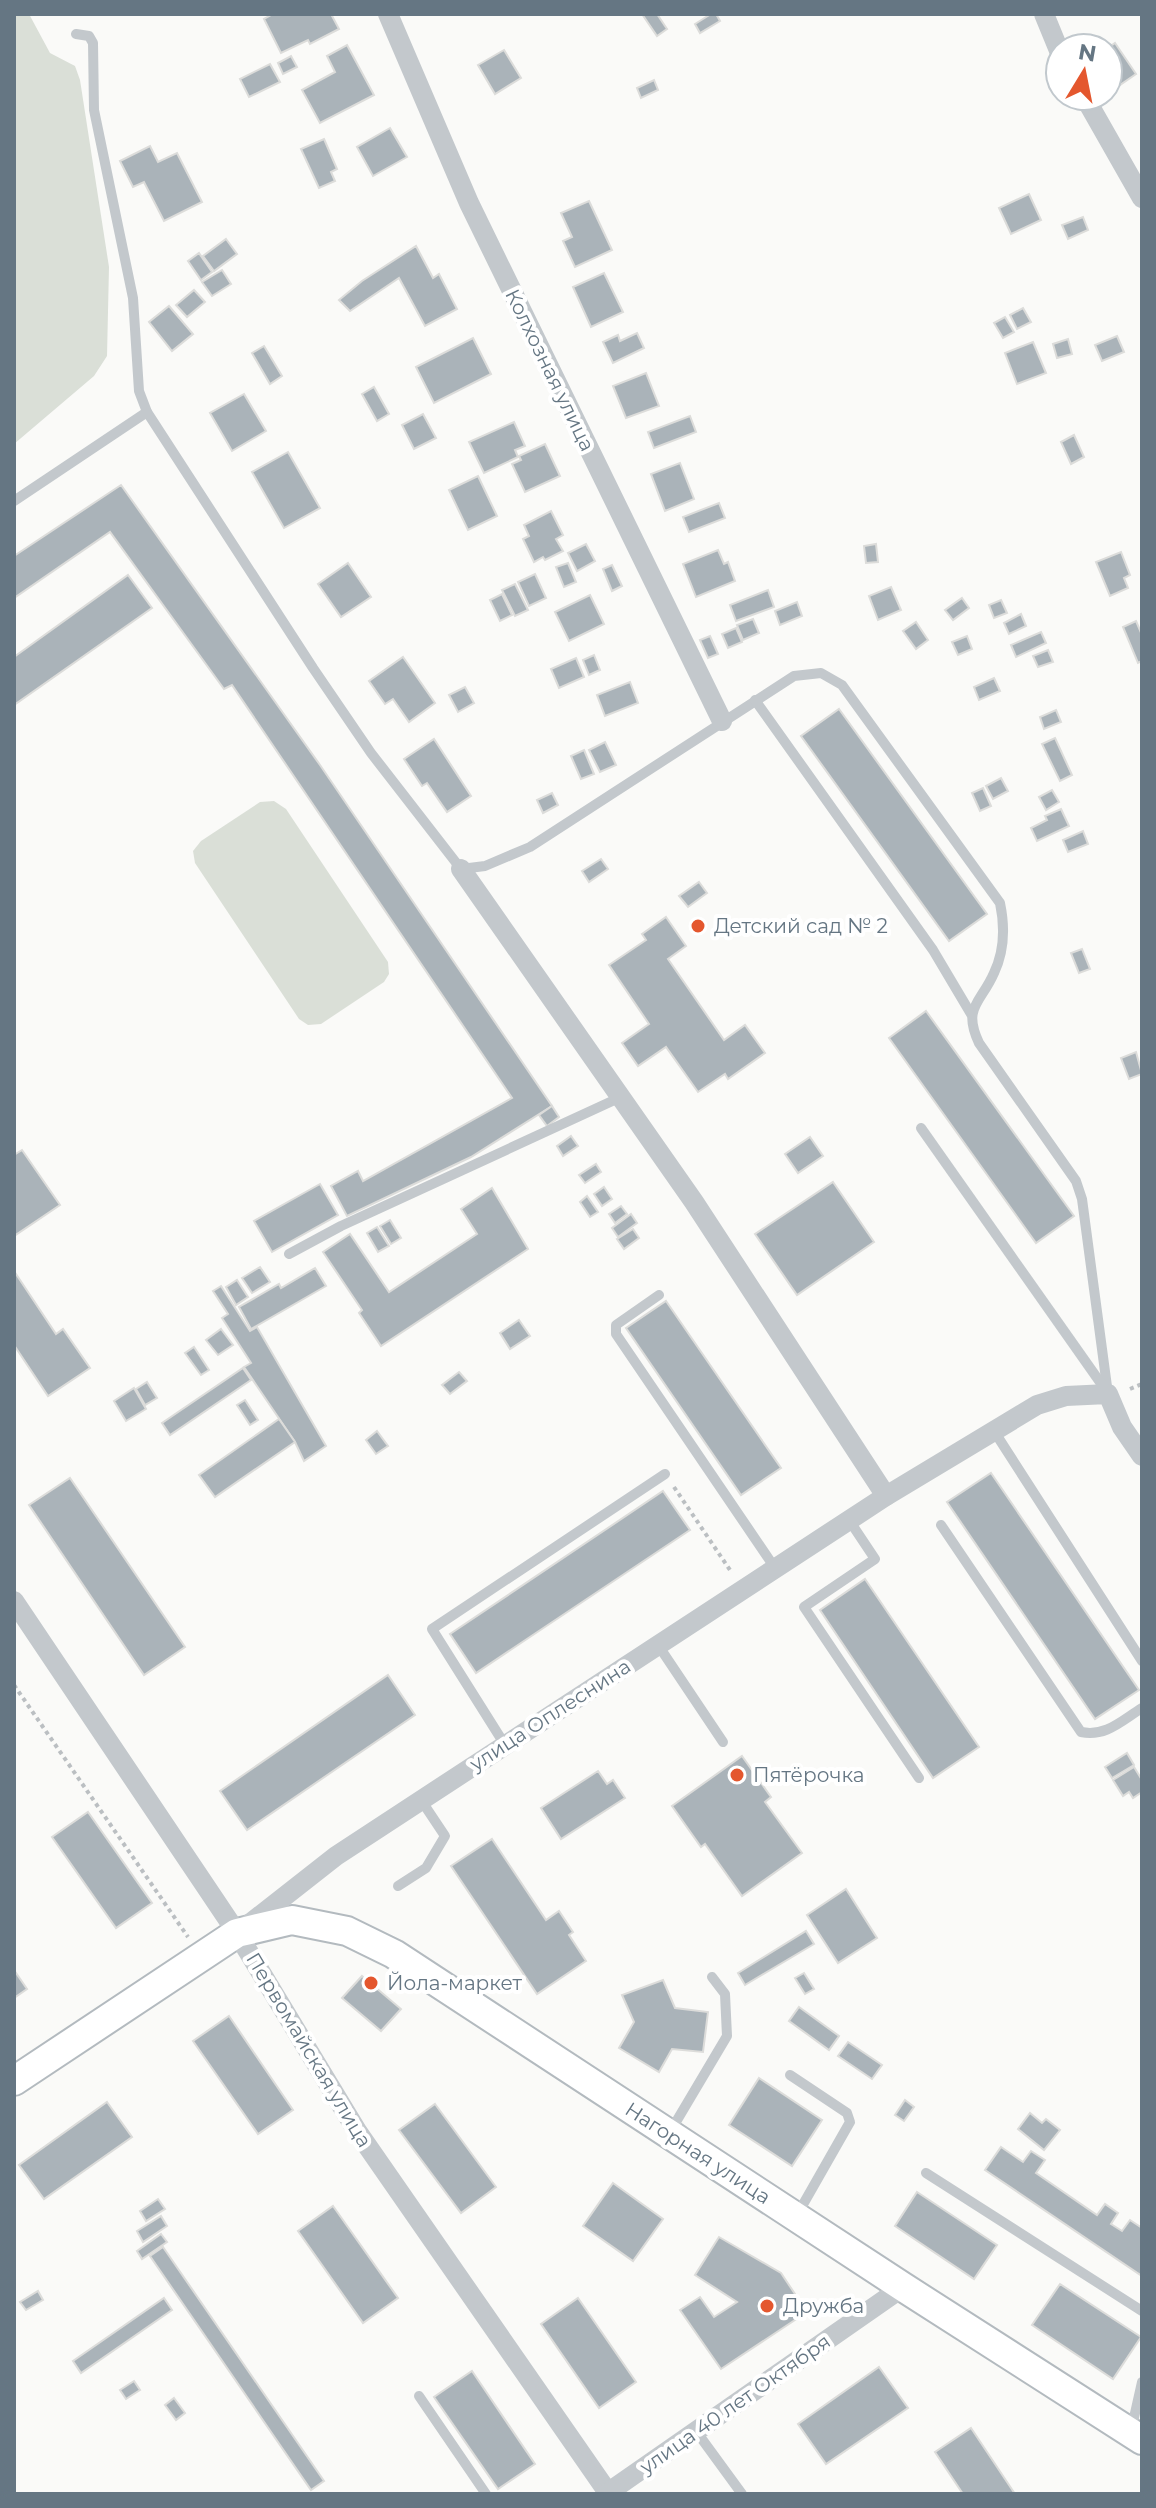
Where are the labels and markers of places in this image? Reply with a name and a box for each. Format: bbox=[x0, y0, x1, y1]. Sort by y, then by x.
place label: Детский сад № 2 bbox=[714, 914, 888, 938]
marker: Детский сад № 2 bbox=[689, 917, 707, 935]
place label: Пятёрочка bbox=[753, 1763, 864, 1787]
marker: Пятёрочка bbox=[728, 1766, 746, 1784]
place label: Йола-маркет bbox=[387, 1971, 522, 1995]
marker: Йола-маркет bbox=[362, 1974, 380, 1992]
place label: Дружба bbox=[783, 2294, 864, 2318]
marker: Дружба bbox=[758, 2297, 776, 2315]

